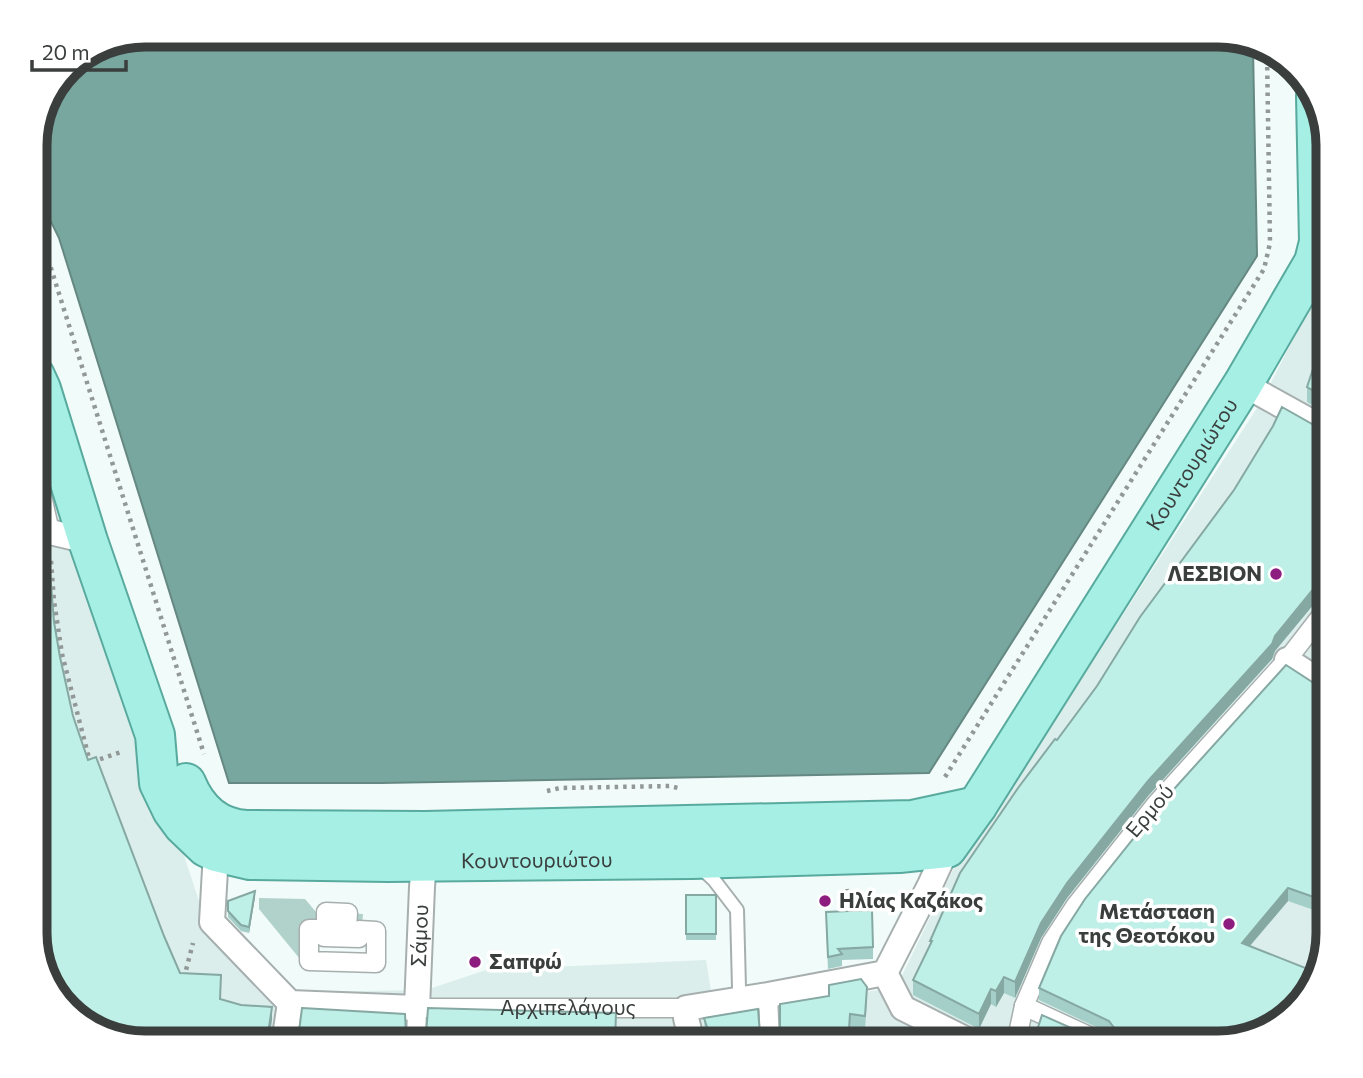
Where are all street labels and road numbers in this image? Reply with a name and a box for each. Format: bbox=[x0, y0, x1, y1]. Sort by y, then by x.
street label: Κουντουριώτου bbox=[1140, 393, 1242, 534]
street label: Ερμού bbox=[1120, 779, 1178, 842]
street label: Κουντουριώτου bbox=[461, 846, 612, 872]
street label: Σάμου bbox=[405, 904, 432, 967]
street label: Αρχιπελάγους bbox=[500, 994, 636, 1019]

